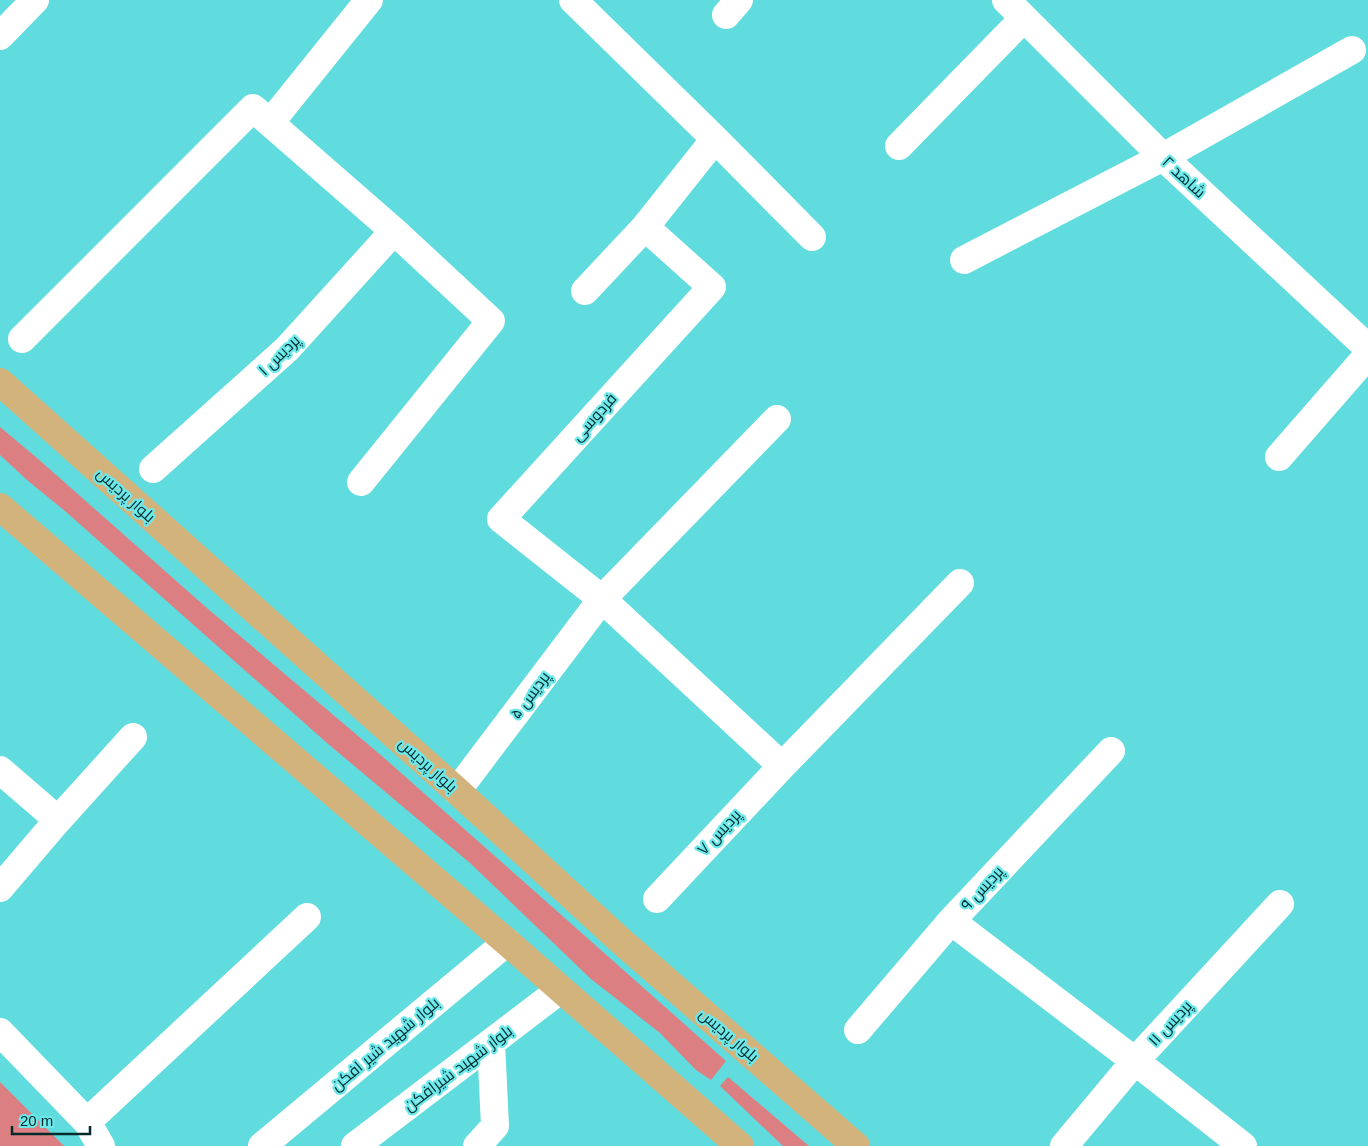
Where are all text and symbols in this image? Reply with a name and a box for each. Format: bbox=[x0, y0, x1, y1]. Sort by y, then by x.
street label: شاهد ۲ bbox=[1159, 153, 1209, 201]
street label: پردیس ۱ bbox=[255, 331, 306, 381]
street label: فردوسی bbox=[568, 390, 621, 446]
street label: بلوار پردیس bbox=[91, 464, 159, 528]
street label: پردیس ۵ bbox=[507, 668, 556, 724]
street label: بلوار پردیس bbox=[393, 734, 461, 798]
street label: پردیس ۷ bbox=[694, 805, 747, 860]
street label: پردیس ۹ bbox=[957, 862, 1009, 916]
street label: بلوار شهید شیر افکن bbox=[328, 994, 444, 1096]
street label: پردیس ۱۱ bbox=[1145, 996, 1198, 1051]
street label: بلوار پردیس bbox=[694, 1005, 762, 1067]
street label: بلوار شهید شیرافکن bbox=[400, 1022, 517, 1116]
scale bar bbox=[12, 1104, 90, 1136]
text: 20 m bbox=[20, 1112, 53, 1129]

